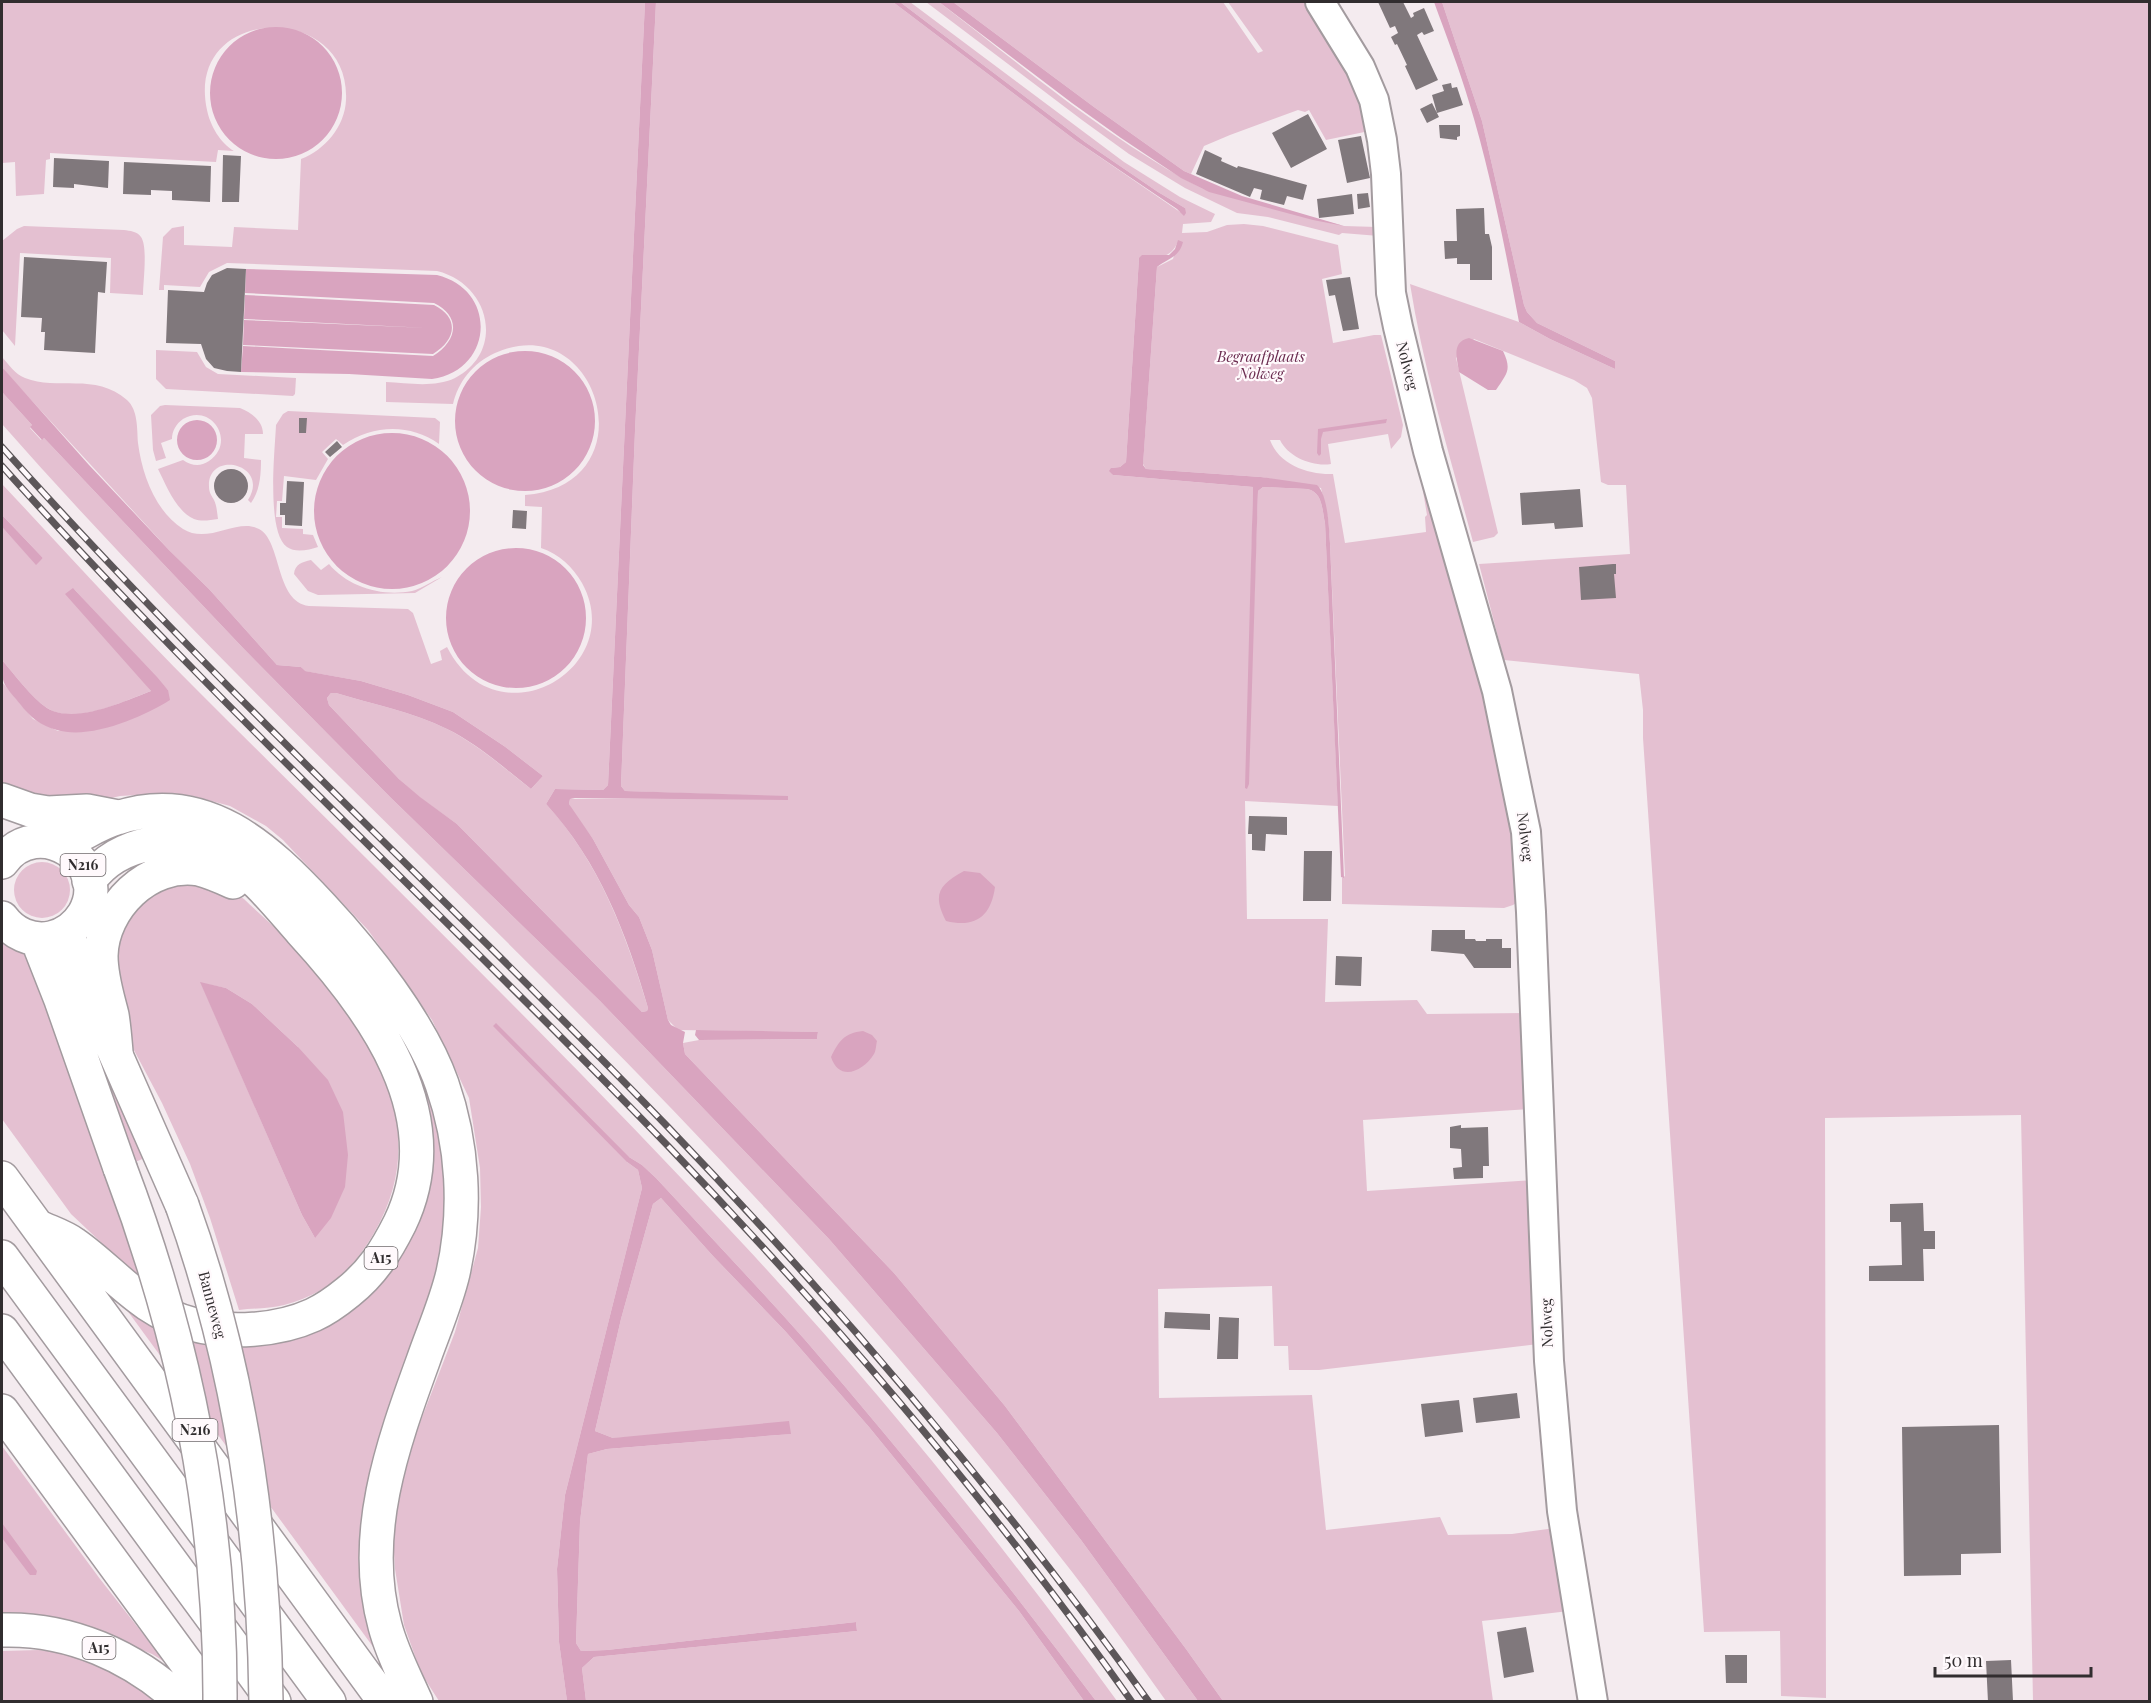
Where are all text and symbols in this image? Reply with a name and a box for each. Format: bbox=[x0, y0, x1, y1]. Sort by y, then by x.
street label: Nolweg bbox=[1392, 339, 1424, 392]
park label: Begraafplaats Nolweg bbox=[1216, 346, 1305, 383]
street label: Nolweg bbox=[1513, 811, 1539, 863]
road number: N216 bbox=[60, 854, 106, 876]
road number: A15 bbox=[364, 1247, 398, 1269]
street label: Banneweg bbox=[194, 1269, 232, 1341]
street label: Nolweg bbox=[1535, 1298, 1557, 1348]
road number: N216 bbox=[172, 1419, 218, 1441]
road number: A15 bbox=[82, 1637, 116, 1659]
scale bar bbox=[1935, 1640, 2091, 1678]
text: 50 m bbox=[1944, 1648, 1983, 1672]

